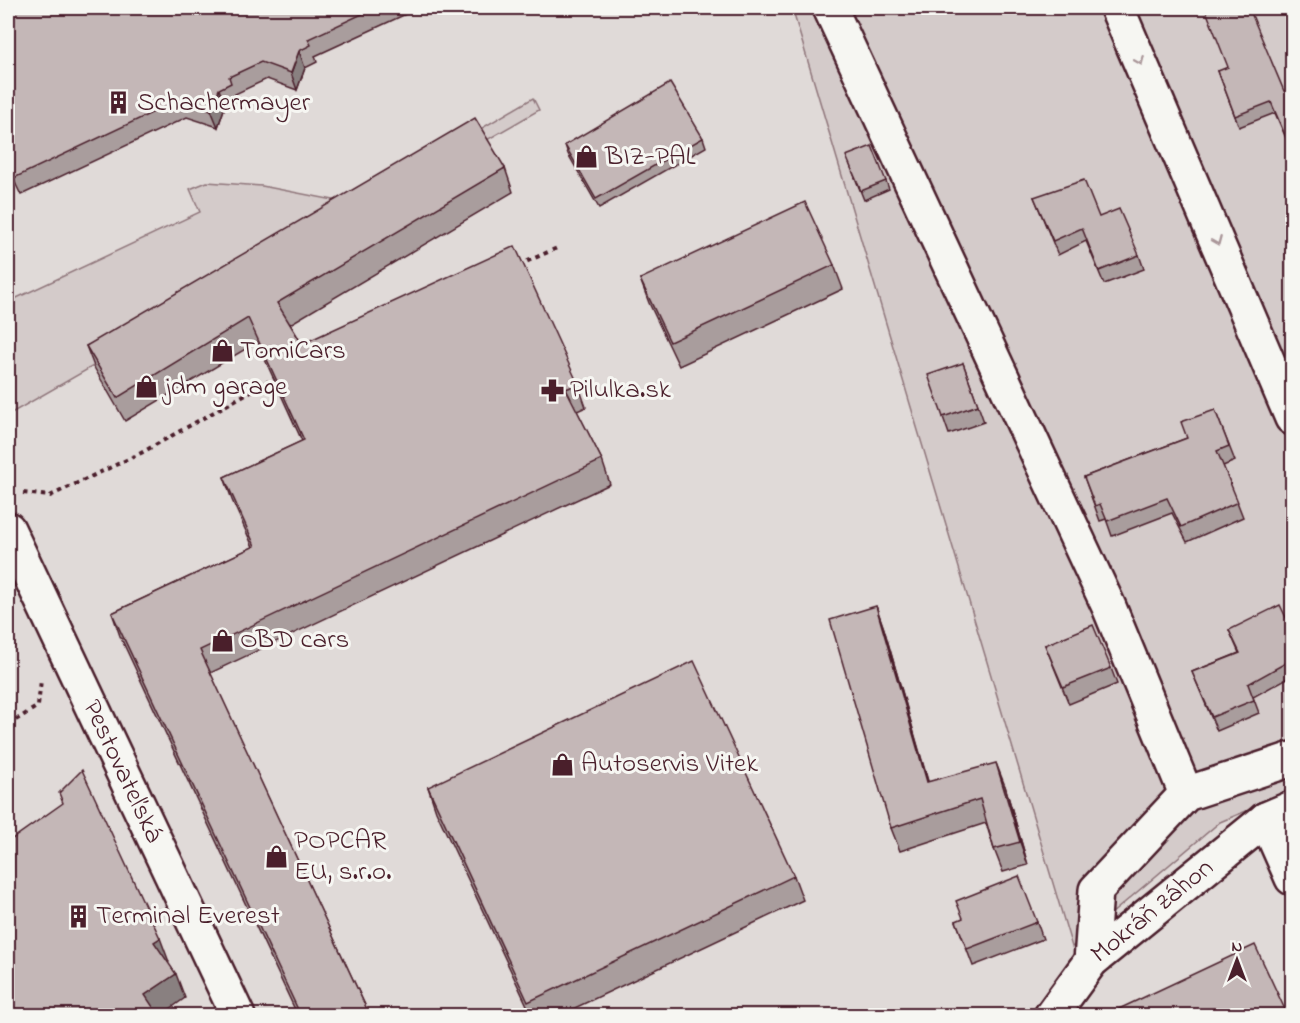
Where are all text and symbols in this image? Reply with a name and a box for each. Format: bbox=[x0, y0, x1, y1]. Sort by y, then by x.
one-way arrow bbox=[1133, 55, 1145, 66]
place label: Schachermayer bbox=[137, 84, 311, 123]
building icon: Schachermayer bbox=[106, 90, 132, 116]
place label: BIZ-PAL bbox=[604, 138, 696, 177]
shop icon: BIZ-PAL bbox=[574, 144, 600, 170]
one-way arrow bbox=[1210, 234, 1222, 245]
place label: TomiCars bbox=[240, 332, 346, 371]
shop icon: TomiCars bbox=[209, 338, 235, 364]
place label: jdm garage bbox=[162, 368, 288, 407]
place label: Pilulka.sk bbox=[570, 371, 671, 410]
shop icon: jdm garage bbox=[134, 374, 160, 400]
pharmacy icon: Pilulka.sk bbox=[539, 377, 565, 403]
place label: OBD cars bbox=[240, 621, 349, 660]
shop icon: OBD cars bbox=[209, 627, 235, 653]
street label: Pestovateľská bbox=[72, 693, 173, 850]
place label: Autoservis Vitek bbox=[581, 745, 758, 784]
shop icon: Autoservis Vitek bbox=[550, 751, 576, 777]
place label: POPCAR EU, s.r.o. bbox=[294, 822, 392, 892]
shop icon: POPCAR EU, s.r.o. bbox=[263, 844, 289, 870]
street label: Mokráň záhon bbox=[1082, 849, 1222, 973]
place label: Terminal Everest bbox=[96, 897, 280, 936]
building icon: Terminal Everest bbox=[65, 903, 91, 929]
north arrow bbox=[1207, 930, 1267, 990]
text: N bbox=[1232, 935, 1243, 959]

